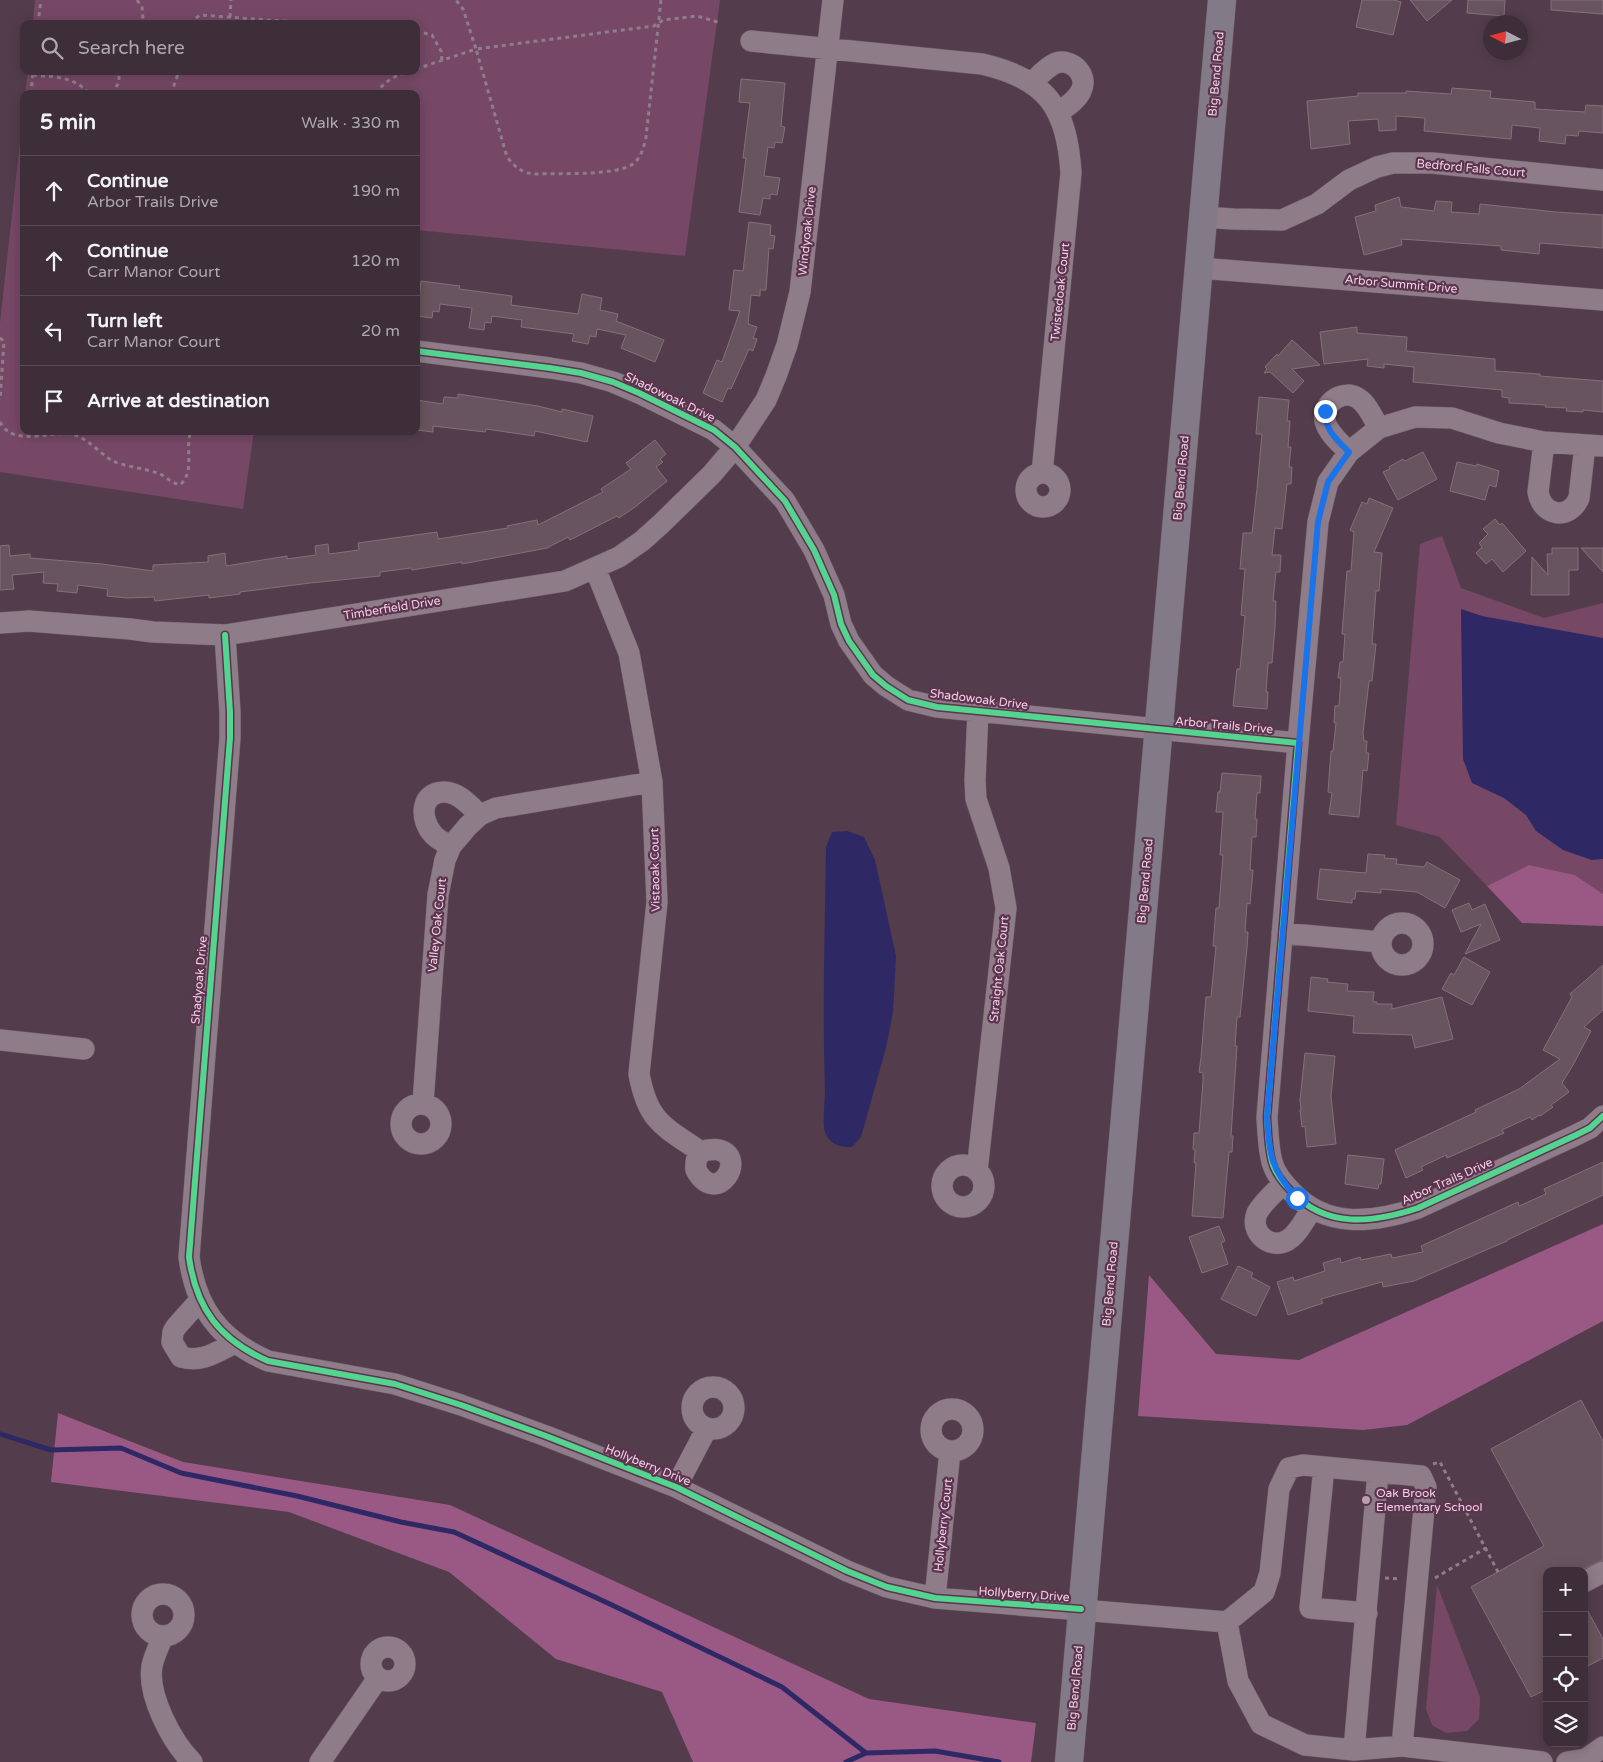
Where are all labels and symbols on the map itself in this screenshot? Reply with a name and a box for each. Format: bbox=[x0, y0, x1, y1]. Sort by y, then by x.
north arrow bbox=[1483, 15, 1528, 60]
street label: Big Bend Road bbox=[1205, 31, 1227, 117]
street label: Bedford Falls Court bbox=[1416, 156, 1526, 180]
street label: Windyoak Drive bbox=[795, 186, 819, 276]
street label: Twistedoak Court bbox=[1048, 242, 1072, 342]
street label: Arbor Summit Drive bbox=[1344, 272, 1458, 296]
street label: Shadowoak Drive bbox=[623, 369, 718, 425]
route end bbox=[1314, 400, 1337, 423]
street label: Big Bend Road bbox=[1170, 435, 1192, 521]
street label: Timberfield Drive bbox=[343, 593, 442, 623]
street label: Shadowoak Drive bbox=[929, 686, 1029, 712]
street label: Arbor Trails Drive bbox=[1174, 714, 1274, 736]
street label: Vistaoak Court bbox=[647, 828, 663, 912]
street label: Big Bend Road bbox=[1134, 838, 1156, 924]
street label: Valley Oak Court bbox=[425, 877, 449, 973]
street label: Straight Oak Court bbox=[986, 915, 1012, 1023]
street label: Shadyoak Drive bbox=[188, 935, 210, 1025]
street label: Arbor Trails Drive bbox=[1399, 1155, 1495, 1207]
route start bbox=[1286, 1187, 1309, 1210]
street label: Big Bend Road bbox=[1099, 1241, 1121, 1327]
street label: Hollyberry Drive bbox=[603, 1441, 693, 1489]
street label: Hollyberry Court bbox=[931, 1477, 955, 1572]
place label: Oak Brook Elementary School bbox=[1376, 1486, 1483, 1514]
marker: Oak Brook Elementary School bbox=[1360, 1494, 1372, 1506]
street label: Hollyberry Drive bbox=[978, 1584, 1070, 1604]
street label: Big Bend Road bbox=[1064, 1645, 1086, 1731]

